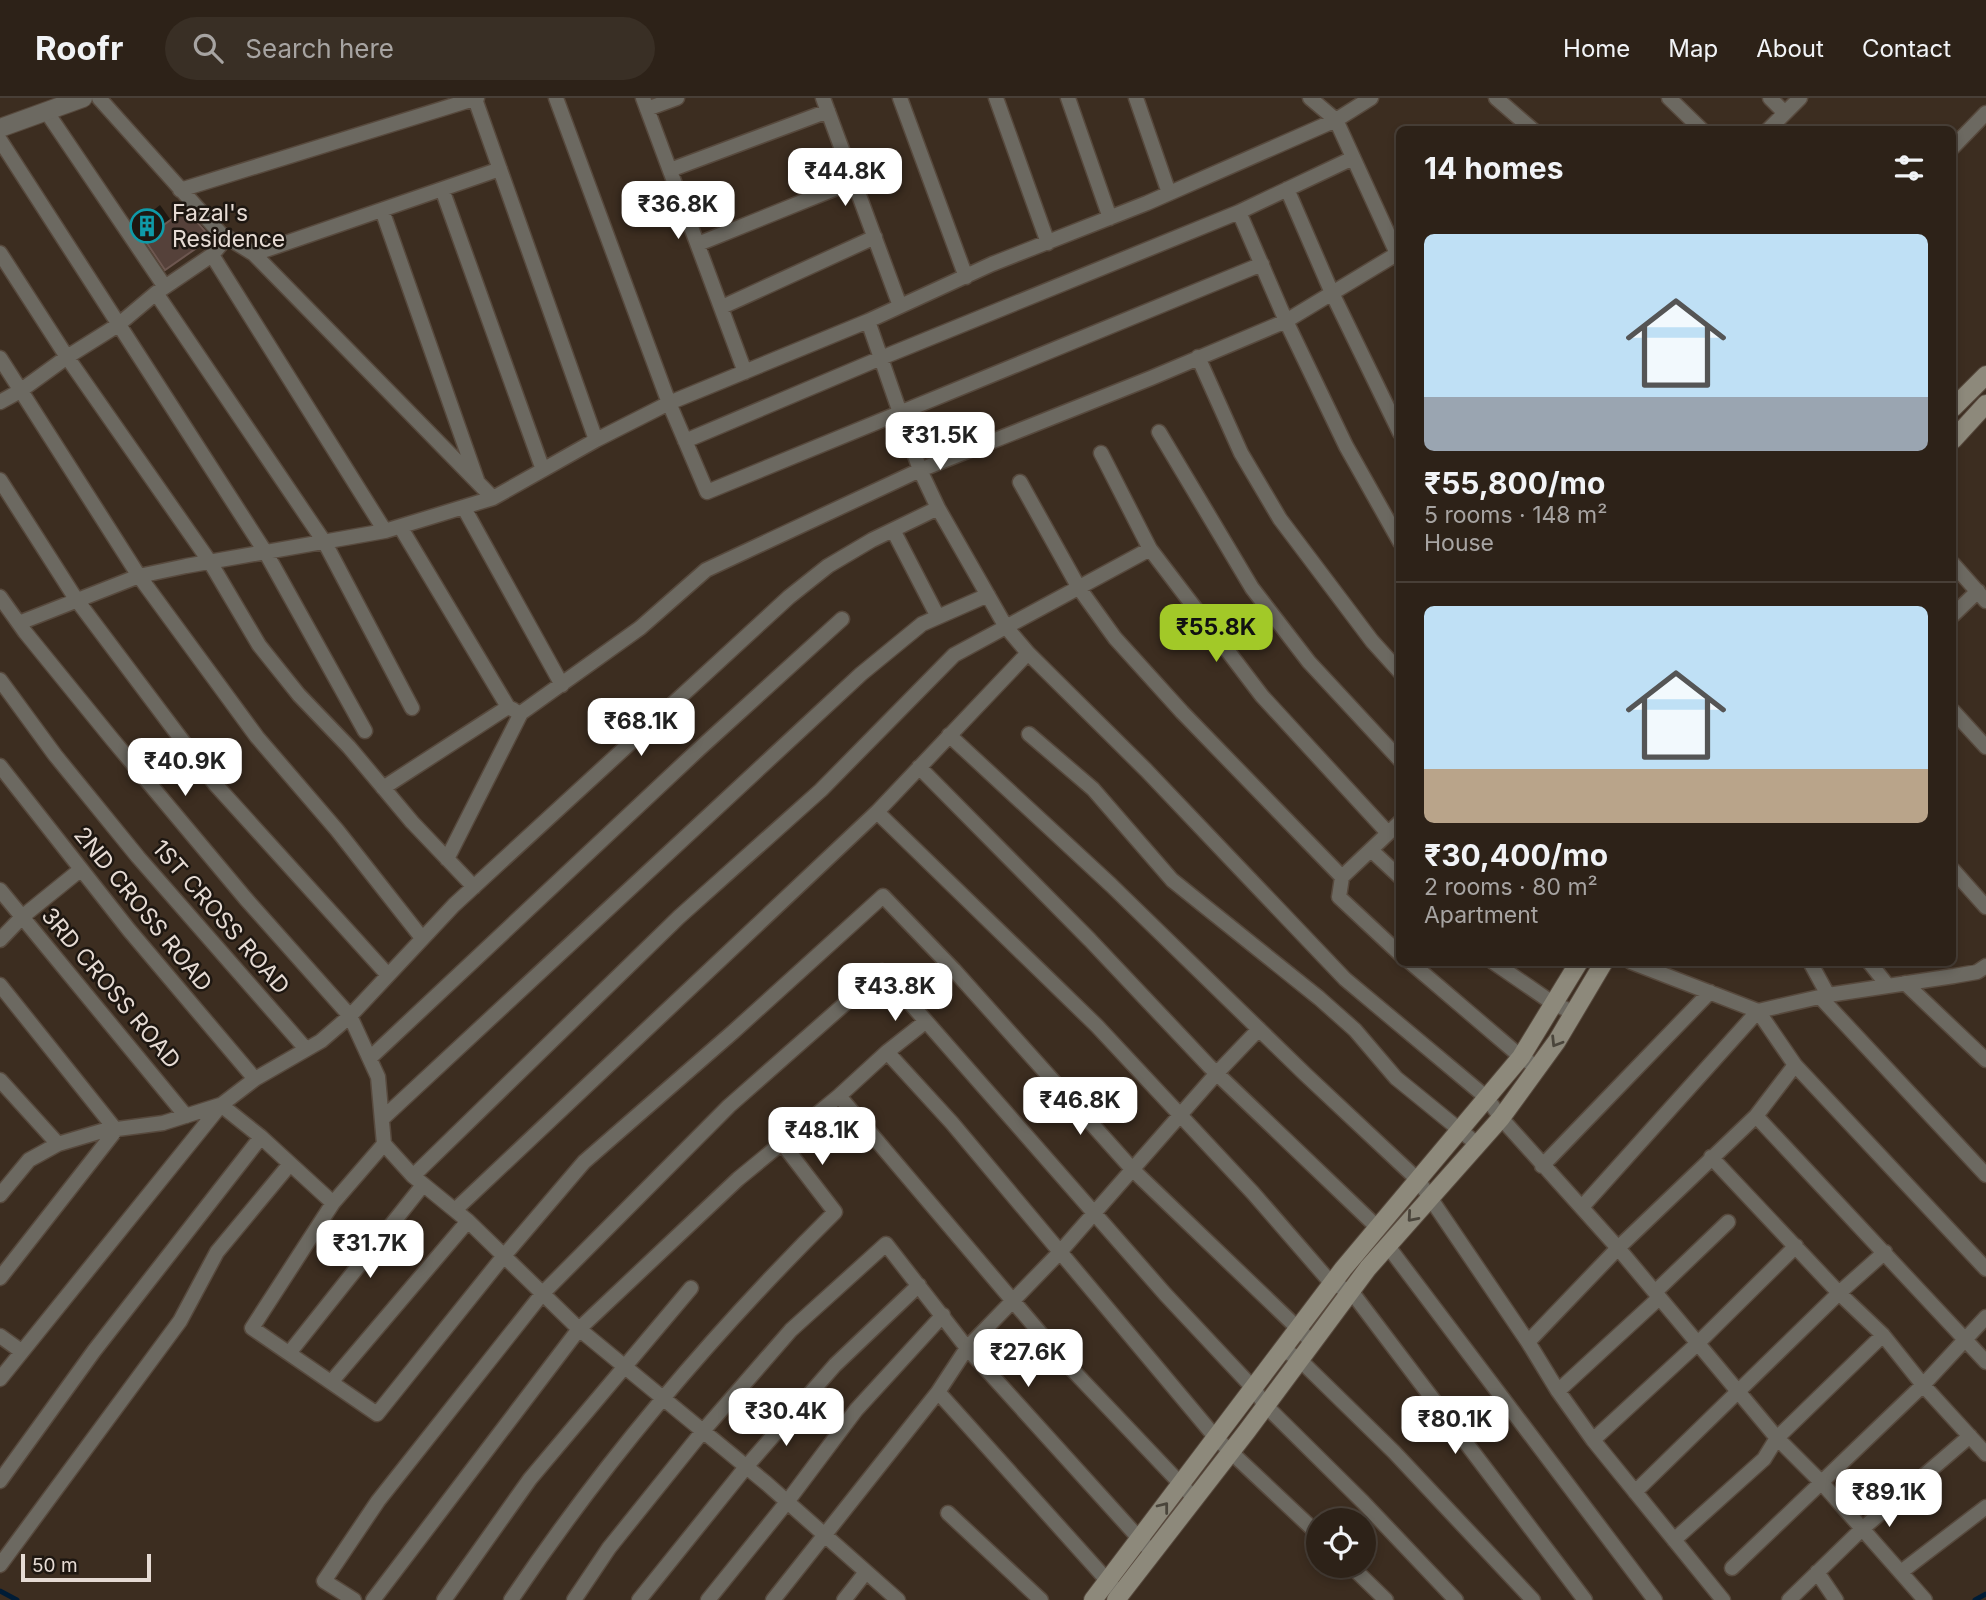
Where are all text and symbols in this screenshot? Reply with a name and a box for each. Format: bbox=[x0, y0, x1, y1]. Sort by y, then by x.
search box bbox=[165, 17, 655, 80]
text: Roofr bbox=[35, 28, 123, 68]
icon: search bbox=[189, 29, 227, 67]
text: Search here bbox=[245, 33, 394, 64]
text: Home bbox=[1563, 34, 1630, 63]
text: Map bbox=[1668, 34, 1718, 63]
text: About bbox=[1756, 34, 1824, 63]
text: Contact bbox=[1862, 34, 1951, 63]
pin: ₹44.8K bbox=[788, 148, 902, 208]
icon: filters bbox=[1890, 149, 1928, 187]
text: 14 homes bbox=[1424, 150, 1563, 186]
text: ₹44.8K bbox=[804, 157, 886, 185]
pin: ₹36.8K bbox=[621, 181, 735, 241]
text: ₹36.8K bbox=[638, 190, 718, 218]
place label: Fazal's Residence bbox=[172, 199, 285, 253]
building icon: Fazal's Residence bbox=[128, 207, 166, 245]
icon: home bbox=[1613, 280, 1739, 406]
pin: ₹31.5K bbox=[883, 412, 997, 472]
text: ₹31.5K bbox=[902, 421, 978, 449]
text: ₹55,800/mo bbox=[1424, 465, 1605, 501]
text: 5 rooms · 148 m² bbox=[1424, 501, 1607, 529]
text: House bbox=[1424, 529, 1494, 557]
pin: ₹55.8K bbox=[1159, 604, 1273, 664]
text: ₹55.8K bbox=[1176, 613, 1256, 641]
icon: home bbox=[1613, 652, 1739, 778]
pin: ₹68.1K bbox=[584, 698, 698, 758]
text: ₹68.1K bbox=[604, 707, 678, 735]
pin: ₹40.9K bbox=[128, 738, 242, 798]
text: ₹40.9K bbox=[144, 747, 226, 775]
street label: 2ND CROSS ROAD bbox=[68, 821, 218, 997]
street label: 1ST CROSS ROAD bbox=[147, 834, 295, 1000]
text: ₹30,400/mo bbox=[1424, 837, 1608, 873]
text: 2 rooms · 80 m² bbox=[1424, 873, 1598, 901]
text: Apartment bbox=[1424, 901, 1538, 929]
street label: 3RD CROSS ROAD bbox=[36, 902, 186, 1074]
pin: ₹43.8K bbox=[838, 964, 952, 1023]
text: ₹43.8K bbox=[854, 972, 936, 1000]
one-way arrow bbox=[1551, 1034, 1564, 1047]
pin: ₹46.8K bbox=[1023, 1077, 1137, 1137]
text: ₹46.8K bbox=[1039, 1086, 1121, 1114]
pin: ₹48.1K bbox=[765, 1108, 879, 1167]
text: ₹48.1K bbox=[784, 1116, 860, 1144]
one-way arrow bbox=[1408, 1209, 1420, 1222]
pin: ₹31.7K bbox=[313, 1220, 427, 1280]
text: ₹31.7K bbox=[333, 1229, 407, 1257]
pin: ₹27.6K bbox=[971, 1330, 1085, 1389]
text: ₹27.6K bbox=[990, 1338, 1066, 1366]
pin: ₹30.4K bbox=[729, 1388, 843, 1448]
pin: ₹80.1K bbox=[1398, 1396, 1512, 1456]
text: ₹30.4K bbox=[745, 1397, 827, 1425]
text: ₹80.1K bbox=[1417, 1405, 1493, 1433]
pin: ₹89.1K bbox=[1832, 1470, 1946, 1529]
text: ₹89.1K bbox=[1852, 1478, 1926, 1506]
one-way arrow bbox=[1156, 1502, 1169, 1514]
map controls bbox=[1306, 1508, 1376, 1578]
button: locate bbox=[1306, 1508, 1376, 1578]
scale bar bbox=[21, 1551, 150, 1583]
text: 50 m bbox=[32, 1554, 78, 1577]

